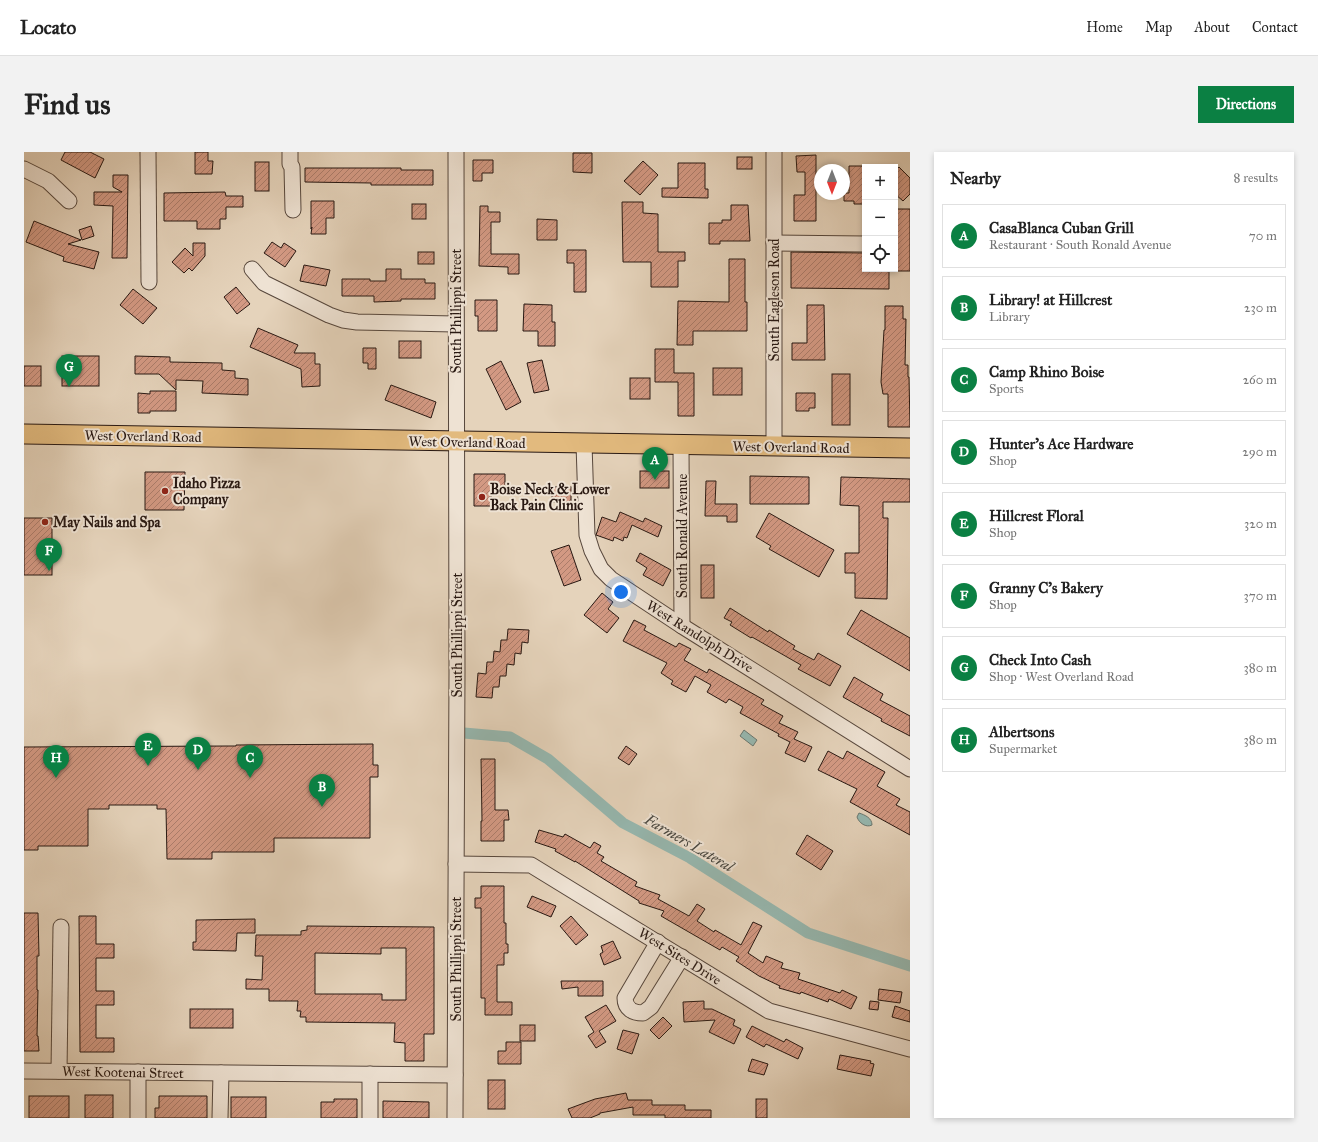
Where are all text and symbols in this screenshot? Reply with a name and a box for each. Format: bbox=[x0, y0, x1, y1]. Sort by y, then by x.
text: Locato bbox=[20, 16, 76, 39]
text: Home bbox=[1086, 19, 1123, 36]
text: Map bbox=[1145, 19, 1172, 36]
text: About bbox=[1194, 19, 1230, 36]
text: Contact bbox=[1252, 19, 1298, 36]
button: Directions bbox=[1198, 86, 1294, 123]
text: Find us bbox=[24, 87, 110, 122]
north arrow bbox=[814, 164, 850, 200]
map controls bbox=[862, 164, 898, 272]
button: + bbox=[862, 164, 898, 200]
text: Nearby bbox=[950, 168, 1001, 189]
text: 8 results bbox=[1234, 170, 1278, 186]
button: − bbox=[862, 200, 898, 236]
text: CasaBlanca Cuban Grill bbox=[989, 219, 1134, 237]
text: A bbox=[960, 228, 968, 244]
text: 70 m bbox=[1249, 228, 1277, 244]
button: locate bbox=[862, 236, 898, 272]
text: Restaurant · South Ronald Avenue bbox=[989, 237, 1171, 253]
street label: South Eagleson Road bbox=[766, 238, 783, 362]
street label: South Phillippi Street bbox=[448, 248, 465, 374]
text: Library! at Hillcrest bbox=[989, 291, 1112, 309]
text: B bbox=[960, 300, 968, 316]
text: 230 m bbox=[1244, 300, 1277, 316]
text: Library bbox=[989, 309, 1030, 325]
pin: G bbox=[56, 354, 82, 387]
text: Camp Rhino Boise bbox=[989, 363, 1104, 381]
text: C bbox=[960, 372, 968, 388]
text: 260 m bbox=[1243, 372, 1277, 388]
text: Sports bbox=[989, 381, 1024, 397]
street label: West Overland Road bbox=[84, 427, 202, 446]
street label: West Overland Road bbox=[408, 433, 526, 452]
text: Hunter's Ace Hardware bbox=[989, 435, 1134, 453]
street label: West Overland Road bbox=[732, 438, 850, 457]
text: D bbox=[959, 444, 969, 460]
text: 290 m bbox=[1242, 444, 1277, 460]
pin: A bbox=[642, 447, 668, 480]
text: Shop bbox=[989, 453, 1017, 469]
street label: South Ronald Avenue bbox=[674, 474, 691, 598]
place label: Idaho Pizza Company bbox=[173, 475, 241, 509]
place label: Boise Neck & Lower Back Pain Clinic bbox=[490, 481, 610, 514]
marker: Idaho Pizza Company bbox=[160, 486, 170, 496]
marker: Boise Neck & Lower Back Pain Clinic bbox=[477, 492, 487, 502]
text: Hillcrest Floral bbox=[989, 507, 1084, 525]
place label: May Nails and Spa bbox=[53, 514, 162, 532]
text: E bbox=[959, 516, 969, 532]
text: 320 m bbox=[1244, 516, 1277, 532]
marker: May Nails and Spa bbox=[40, 517, 50, 527]
text: Shop bbox=[989, 525, 1017, 541]
pin: F bbox=[36, 538, 62, 571]
street label: South Phillippi Street bbox=[449, 572, 466, 698]
text: Granny C's Bakery bbox=[989, 579, 1103, 597]
your location bbox=[611, 582, 631, 602]
text: F bbox=[960, 588, 968, 604]
text: 370 m bbox=[1244, 588, 1277, 604]
street label: West Randolph Drive bbox=[643, 597, 757, 676]
text: Shop bbox=[989, 597, 1017, 613]
text: Check Into Cash bbox=[989, 651, 1091, 669]
text: G bbox=[959, 660, 969, 676]
text: 380 m bbox=[1244, 660, 1277, 676]
text: Shop · West Overland Road bbox=[989, 669, 1134, 685]
text: Albertsons bbox=[989, 723, 1054, 741]
text: H bbox=[958, 732, 970, 748]
text: 380 m bbox=[1244, 732, 1277, 748]
pin: E bbox=[135, 733, 161, 766]
pin: D bbox=[185, 737, 211, 770]
text: Supermarket bbox=[989, 741, 1057, 757]
pin: H bbox=[43, 745, 69, 778]
pin: C bbox=[237, 745, 263, 778]
pin: B bbox=[309, 774, 335, 807]
water label: Farmers Lateral bbox=[641, 810, 738, 877]
street label: South Phillippi Street bbox=[448, 896, 465, 1022]
street label: West Sites Drive bbox=[635, 924, 725, 989]
street label: West Kootenai Street bbox=[62, 1063, 184, 1082]

